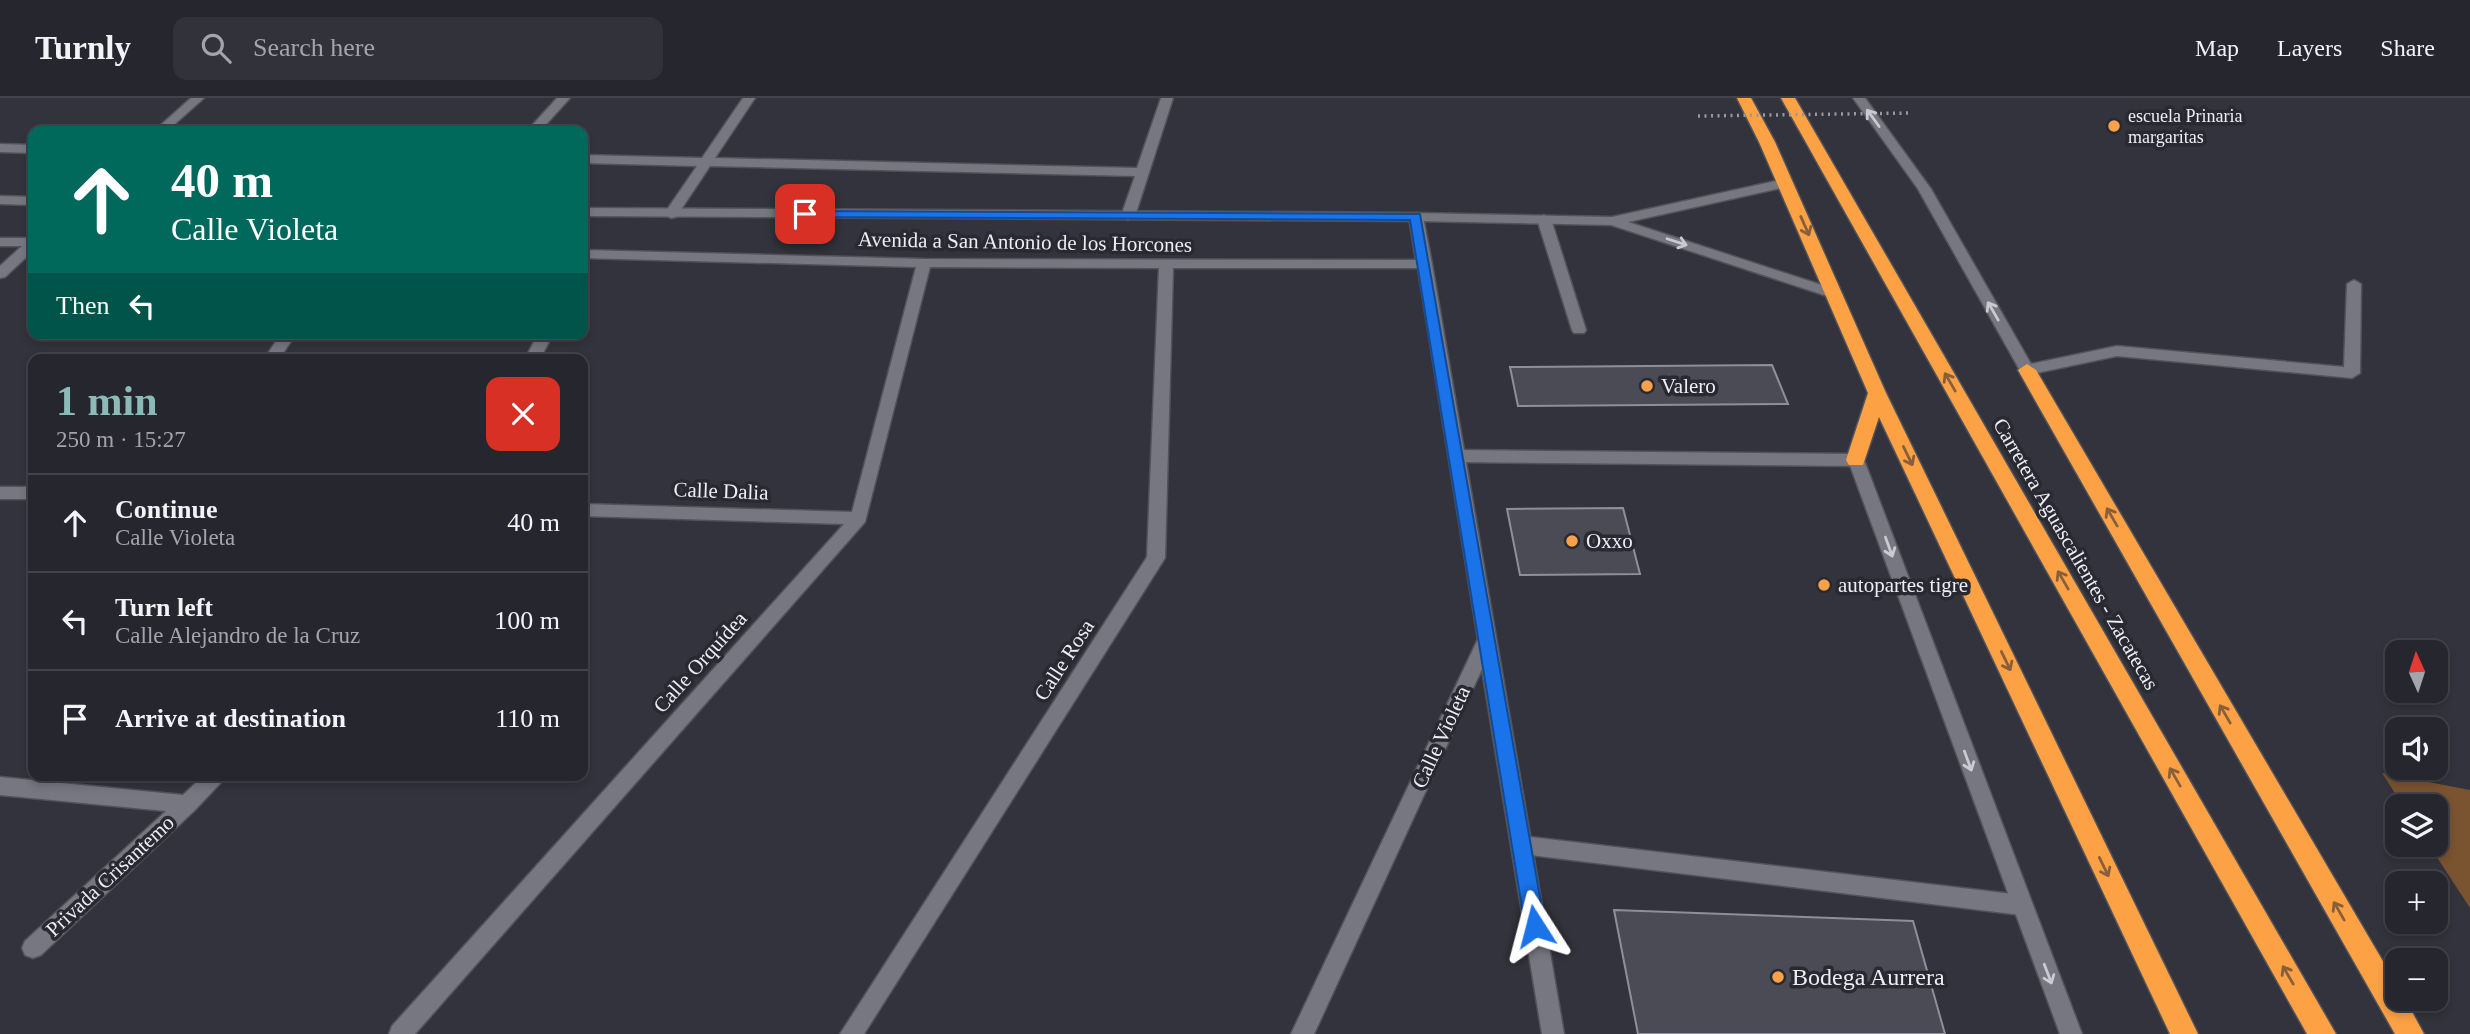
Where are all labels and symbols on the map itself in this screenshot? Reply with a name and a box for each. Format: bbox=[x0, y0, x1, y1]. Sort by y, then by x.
place label: escuela Prinaria margaritas bbox=[2128, 106, 2242, 147]
one-way arrow bbox=[1866, 109, 1880, 128]
marker: escuela Prinaria margaritas bbox=[2106, 118, 2122, 134]
pin bbox=[775, 184, 835, 244]
one-way arrow bbox=[1799, 215, 1812, 236]
street label: Avenida a San Antonio de los Horcones bbox=[858, 227, 1192, 257]
one-way arrow bbox=[1665, 237, 1687, 250]
one-way arrow bbox=[1986, 301, 1999, 322]
one-way arrow bbox=[1943, 372, 1956, 393]
place label: Valero bbox=[1661, 374, 1716, 398]
marker: Valero bbox=[1639, 378, 1655, 394]
street label: Carretera Aguascalientes - Zacatecas bbox=[1988, 414, 2164, 694]
one-way arrow bbox=[1901, 445, 1915, 466]
street label: Calle Dalia bbox=[673, 477, 770, 505]
one-way arrow bbox=[2105, 507, 2118, 528]
place label: Oxxo bbox=[1586, 529, 1633, 553]
marker: Oxxo bbox=[1564, 533, 1580, 549]
one-way arrow bbox=[1883, 536, 1896, 558]
one-way arrow bbox=[2056, 570, 2070, 590]
place label: autopartes tigre bbox=[1838, 573, 1968, 597]
marker: autopartes tigre bbox=[1816, 577, 1832, 593]
street label: Calle Orquídea bbox=[648, 606, 752, 717]
street label: Calle Rosa bbox=[1029, 615, 1099, 705]
north arrow bbox=[2385, 640, 2448, 704]
one-way arrow bbox=[1999, 650, 2013, 671]
street label: Calle Violeta bbox=[1407, 682, 1475, 792]
one-way arrow bbox=[2218, 704, 2231, 725]
one-way arrow bbox=[1962, 749, 1975, 771]
one-way arrow bbox=[2168, 767, 2181, 788]
street label: Privada Crisantemo bbox=[41, 811, 179, 941]
one-way arrow bbox=[2098, 856, 2111, 877]
position arrow bbox=[1498, 889, 1572, 963]
one-way arrow bbox=[2332, 902, 2346, 922]
one-way arrow bbox=[2042, 962, 2055, 984]
place label: Bodega Aurrera bbox=[1792, 964, 1945, 990]
one-way arrow bbox=[2281, 965, 2295, 985]
marker: Bodega Aurrera bbox=[1770, 969, 1786, 985]

